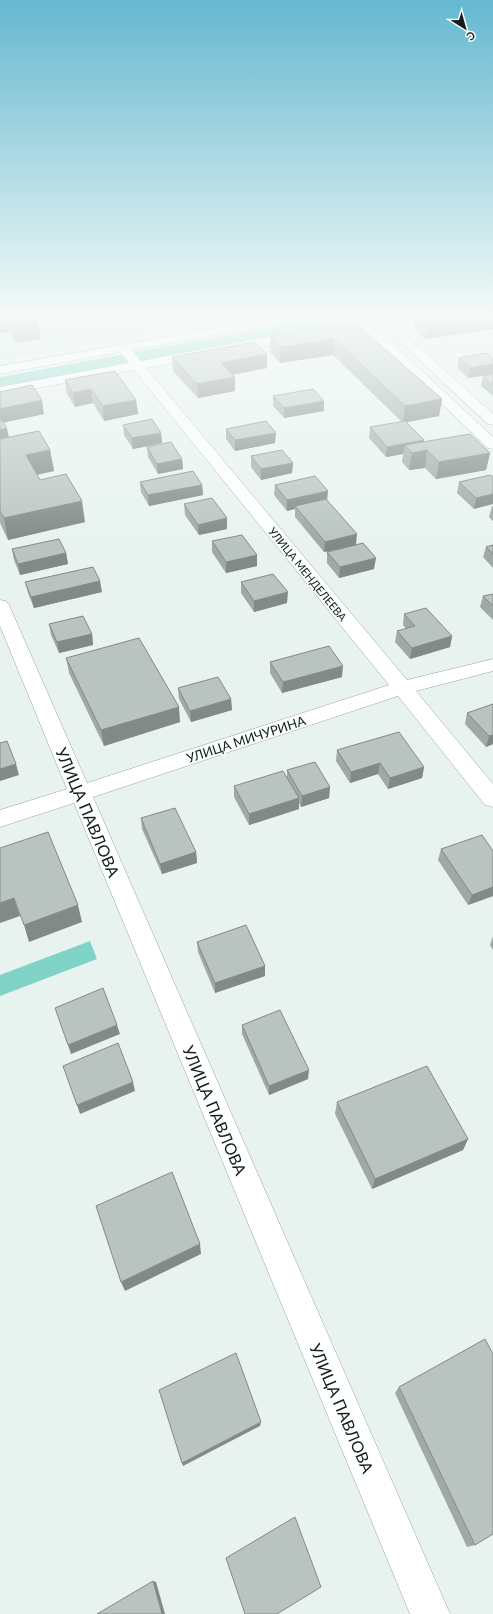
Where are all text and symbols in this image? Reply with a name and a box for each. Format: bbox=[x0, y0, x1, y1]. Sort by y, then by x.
north arrow bbox=[445, 8, 485, 48]
text: С bbox=[464, 29, 478, 44]
street label: УЛИЦА МЕНДЕЛЕЕВА bbox=[266, 525, 350, 624]
street label: УЛИЦА МИЧУРИНА bbox=[184, 712, 308, 766]
street label: УЛИЦА ПАВЛОВА bbox=[52, 744, 124, 880]
street label: УЛИЦА ПАВЛОВА bbox=[179, 1042, 251, 1178]
street label: УЛИЦА ПАВЛОВА bbox=[306, 1340, 378, 1476]

